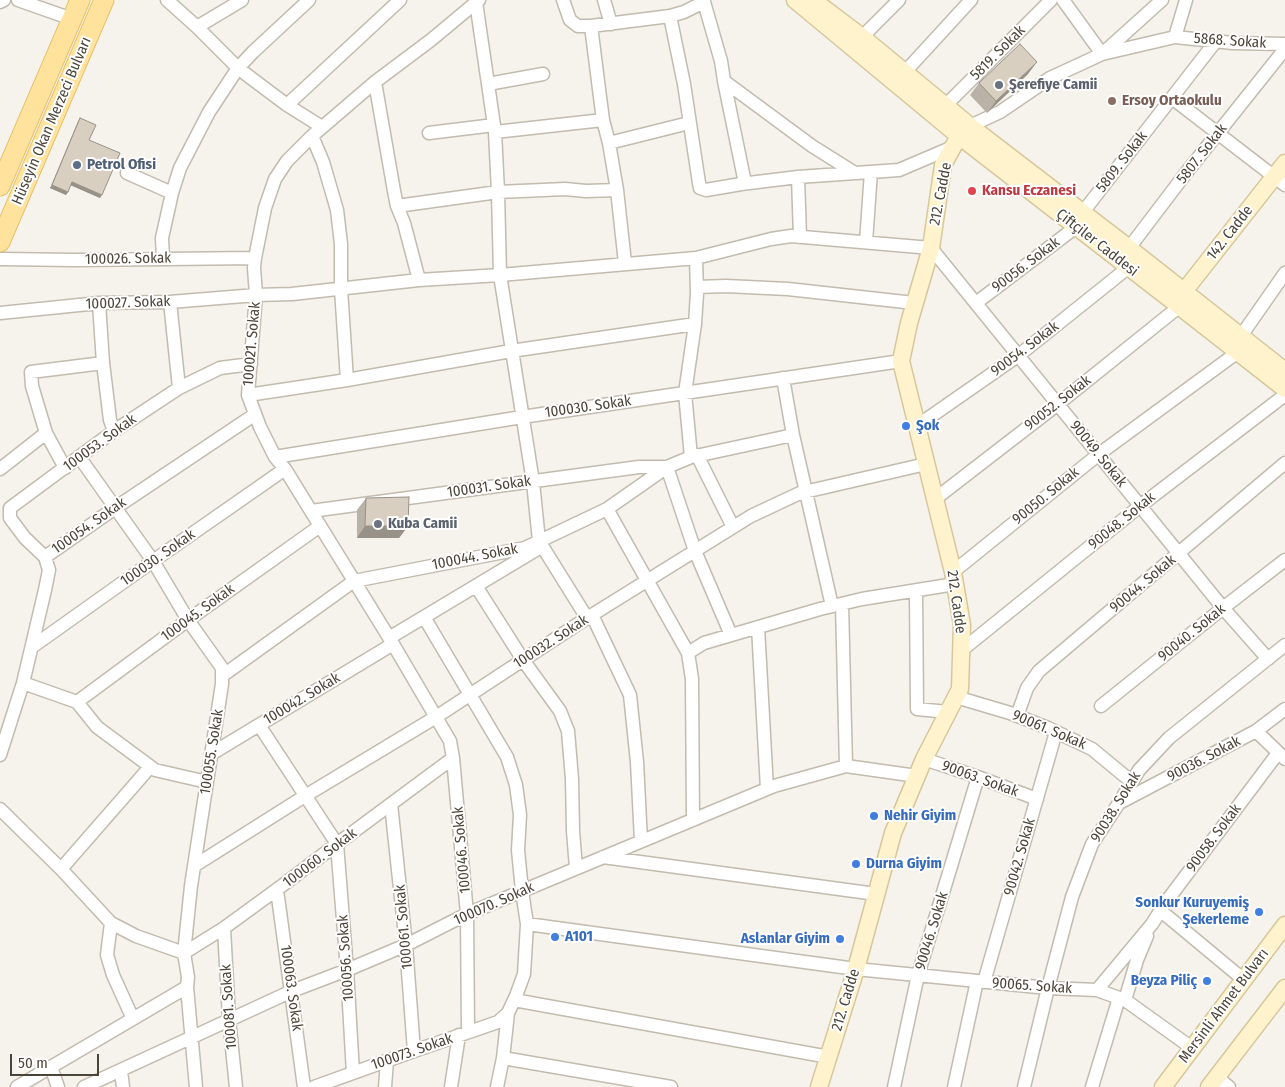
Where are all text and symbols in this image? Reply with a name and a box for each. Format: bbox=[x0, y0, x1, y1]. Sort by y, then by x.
street label: 5819. Sokak bbox=[967, 22, 1029, 84]
street label: 5868. Sokak bbox=[1193, 29, 1267, 53]
street label: Hüseyin Okan Merzeci Bulvarı bbox=[8, 34, 96, 208]
place label: Şerefiye Camii bbox=[1009, 76, 1097, 94]
marker: Şerefiye Camii bbox=[993, 79, 1005, 91]
place label: Ersoy Ortaokulu bbox=[1122, 92, 1222, 110]
marker: Ersoy Ortaokulu bbox=[1106, 95, 1118, 107]
street label: 5807. Sokak bbox=[1173, 120, 1231, 188]
street label: 5809. Sokak bbox=[1093, 128, 1151, 196]
place label: Petrol Ofisi bbox=[87, 156, 156, 174]
marker: Petrol Ofisi bbox=[71, 159, 83, 171]
street label: 212. Cadde bbox=[926, 161, 956, 227]
place label: Kansu Eczanesi bbox=[982, 182, 1076, 200]
marker: Kansu Eczanesi bbox=[966, 185, 978, 197]
street label: 142. Cadde bbox=[1203, 202, 1257, 264]
street label: Çiftçiler Caddesi bbox=[1052, 205, 1142, 281]
street label: 90056. Sokak bbox=[988, 234, 1064, 296]
street label: 100026. Sokak bbox=[85, 249, 171, 269]
street label: 100027. Sokak bbox=[85, 293, 171, 313]
street label: 100021. Sokak bbox=[239, 301, 265, 387]
street label: 90054. Sokak bbox=[988, 318, 1062, 380]
street label: 90052. Sokak bbox=[1021, 371, 1095, 435]
street label: 100030. Sokak bbox=[544, 392, 632, 422]
street label: 100053. Sokak bbox=[60, 410, 140, 476]
place label: Şok bbox=[916, 417, 939, 435]
street label: 90049. Sokak bbox=[1066, 417, 1130, 491]
marker: Şok bbox=[900, 420, 912, 432]
street label: 90050. Sokak bbox=[1009, 464, 1083, 528]
street label: 100031. Sokak bbox=[446, 472, 532, 502]
street label: 90048. Sokak bbox=[1085, 489, 1159, 553]
street label: 100054. Sokak bbox=[48, 494, 130, 558]
place label: Kuba Camii bbox=[388, 515, 457, 533]
marker: Kuba Camii bbox=[372, 518, 384, 530]
street label: 100030. Sokak bbox=[117, 526, 199, 590]
street label: 100044. Sokak bbox=[431, 540, 519, 574]
street label: 90044. Sokak bbox=[1106, 551, 1180, 617]
street label: 212. Cadde bbox=[943, 569, 969, 635]
street label: 100045. Sokak bbox=[158, 580, 238, 646]
street label: 90040. Sokak bbox=[1155, 600, 1229, 666]
street label: 100032. Sokak bbox=[510, 611, 592, 673]
street label: 100042. Sokak bbox=[260, 669, 344, 729]
street label: 90061. Sokak bbox=[1009, 706, 1089, 754]
street label: 100055. Sokak bbox=[196, 708, 228, 796]
street label: 90036. Sokak bbox=[1164, 732, 1244, 786]
street label: 90063. Sokak bbox=[939, 757, 1021, 801]
street label: 90038. Sokak bbox=[1087, 768, 1145, 846]
street label: 90058. Sokak bbox=[1183, 800, 1245, 876]
street label: 100046. Sokak bbox=[449, 806, 475, 894]
place label: Nehir Giyim bbox=[884, 807, 956, 825]
marker: Nehir Giyim bbox=[868, 810, 880, 822]
street label: 90042. Sokak bbox=[1000, 816, 1040, 898]
street label: 100060. Sokak bbox=[280, 824, 360, 892]
place label: Durna Giyim bbox=[866, 855, 942, 873]
marker: Durna Giyim bbox=[850, 858, 862, 870]
street label: 100070. Sokak bbox=[451, 878, 537, 930]
street label: 100061. Sokak bbox=[391, 884, 417, 970]
street label: 90046. Sokak bbox=[912, 890, 952, 972]
place label: Sonkur Kuruyemiş Şekerleme bbox=[1135, 894, 1249, 929]
marker: Sonkur Kuruyemiş Şekerleme bbox=[1253, 906, 1265, 918]
street label: 100056. Sokak bbox=[334, 914, 358, 1002]
place label: A101 bbox=[565, 928, 593, 946]
place label: Aslanlar Giyim bbox=[741, 930, 830, 948]
marker: A101 bbox=[549, 931, 561, 943]
marker: Aslanlar Giyim bbox=[834, 933, 846, 945]
street label: 100063. Sokak bbox=[276, 944, 306, 1032]
street label: Mersinli Ahmet Bulvarı bbox=[1175, 945, 1273, 1067]
street label: 100081. Sokak bbox=[217, 964, 241, 1050]
street label: 212. Cadde bbox=[828, 967, 864, 1033]
place label: Beyza Piliç bbox=[1131, 972, 1197, 990]
street label: 90065. Sokak bbox=[991, 974, 1073, 998]
marker: Beyza Piliç bbox=[1201, 975, 1213, 987]
street label: 100073. Sokak bbox=[369, 1030, 455, 1074]
scale bar bbox=[12, 1044, 101, 1076]
text: 50 m bbox=[18, 1054, 48, 1072]

